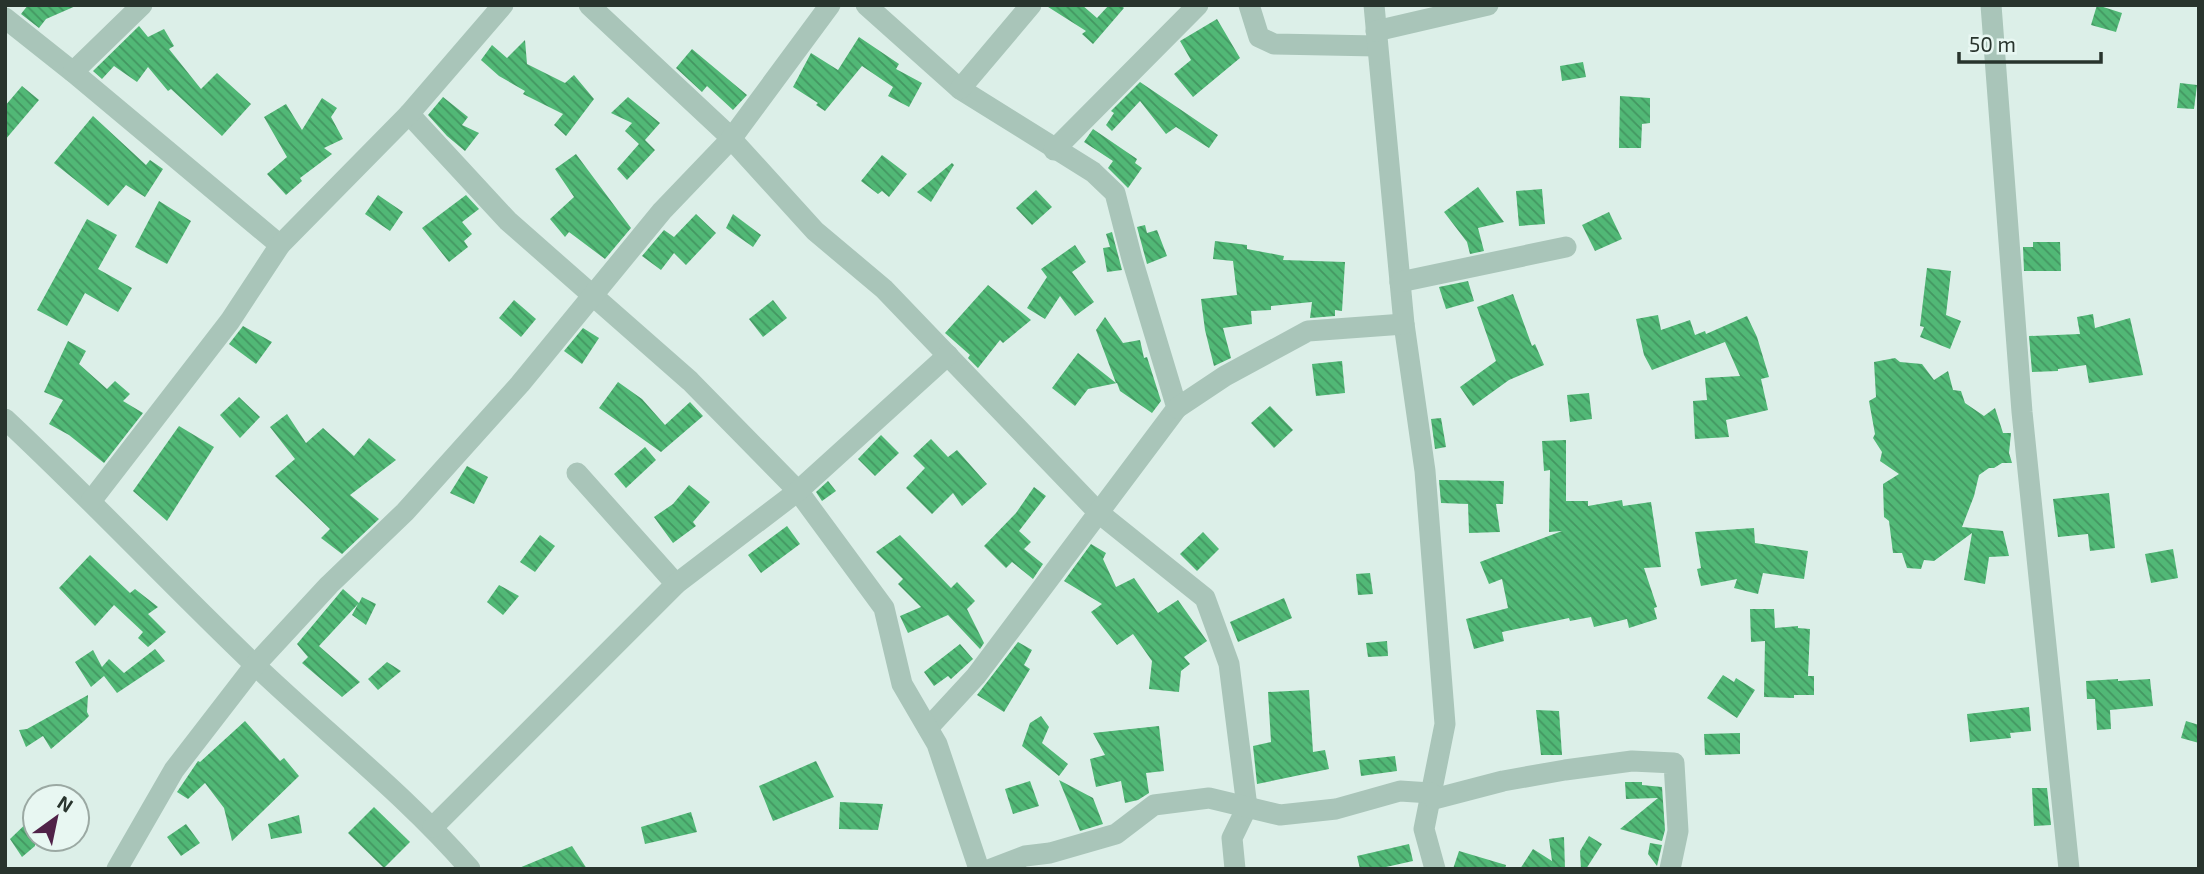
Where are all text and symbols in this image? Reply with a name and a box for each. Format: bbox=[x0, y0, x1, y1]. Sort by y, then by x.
scale bar bbox=[1959, 21, 2101, 65]
text: 50 m bbox=[1969, 31, 2016, 56]
north arrow bbox=[21, 783, 91, 853]
text: N bbox=[54, 790, 78, 817]

